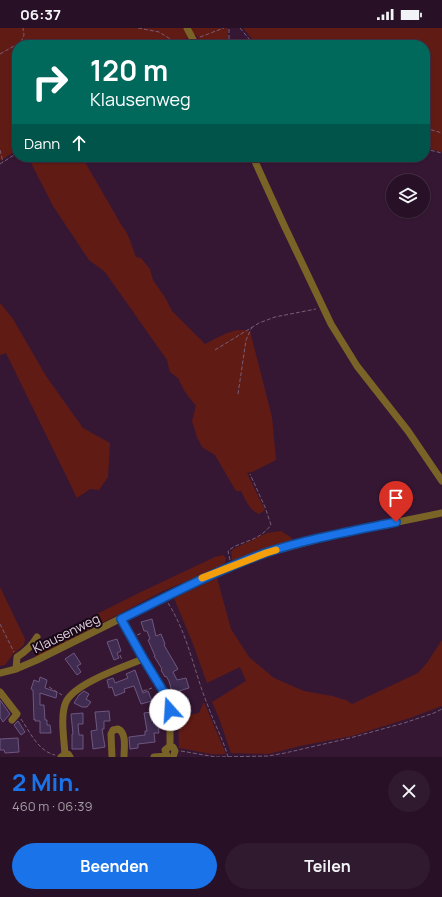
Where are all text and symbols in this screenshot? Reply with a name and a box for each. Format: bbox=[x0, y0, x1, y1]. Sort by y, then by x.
text: 06:37 bbox=[20, 4, 61, 25]
text: 120 m bbox=[90, 51, 168, 89]
icon: right bbox=[24, 56, 76, 108]
text: Klausenweg bbox=[90, 87, 191, 111]
icon: ahead bbox=[68, 132, 90, 154]
text: Dann bbox=[24, 133, 60, 154]
map controls bbox=[386, 174, 430, 218]
button: layers bbox=[386, 174, 430, 218]
pin bbox=[379, 481, 413, 522]
icon: arrive bbox=[385, 487, 407, 509]
street label: Klausenweg bbox=[29, 609, 103, 657]
position arrow bbox=[149, 689, 191, 731]
text: 2 Min. bbox=[12, 765, 81, 798]
button: close bbox=[388, 770, 430, 812]
text: 460 m · 06:39 bbox=[12, 797, 93, 815]
button: Beenden bbox=[12, 843, 217, 889]
button: Teilen bbox=[225, 843, 430, 889]

